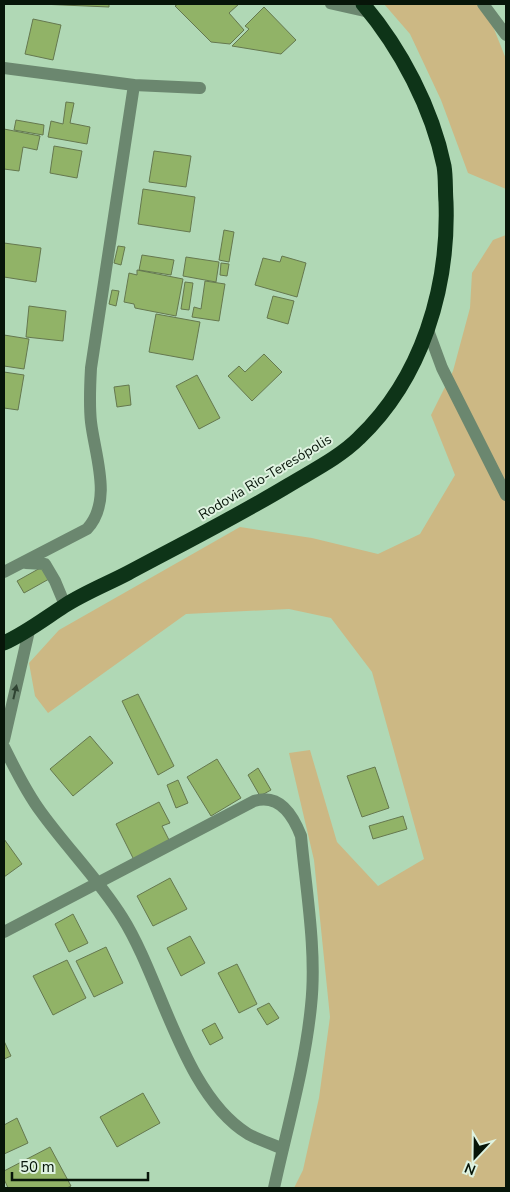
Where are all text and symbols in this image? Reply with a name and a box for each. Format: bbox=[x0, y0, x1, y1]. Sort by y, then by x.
street label: Rodovia Rio-Teresópolis bbox=[195, 430, 335, 524]
one-way arrow bbox=[11, 685, 19, 700]
north arrow bbox=[450, 1132, 500, 1182]
scale bar bbox=[12, 1150, 149, 1182]
text: 50 m bbox=[20, 1157, 55, 1177]
text: N bbox=[462, 1158, 479, 1179]

